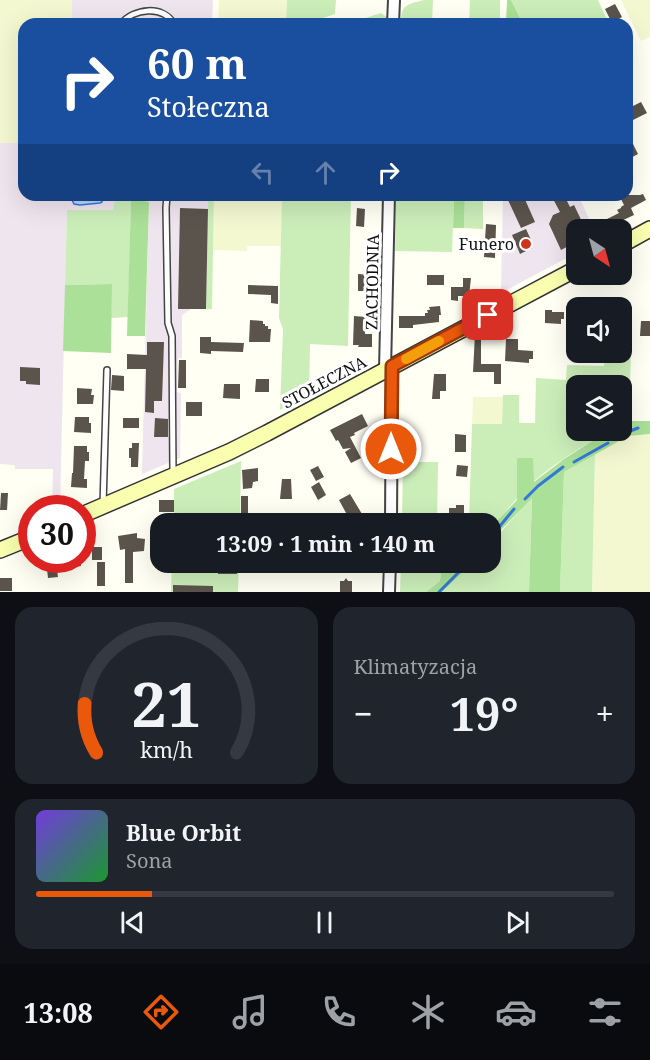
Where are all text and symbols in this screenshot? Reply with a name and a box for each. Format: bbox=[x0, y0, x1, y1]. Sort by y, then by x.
text: 60 m bbox=[147, 34, 247, 91]
icon: right bbox=[48, 42, 126, 120]
text: Stołeczna bbox=[147, 88, 270, 125]
icon: left bbox=[246, 156, 279, 189]
icon: ahead bbox=[309, 156, 342, 189]
icon: right bbox=[372, 156, 405, 189]
north arrow bbox=[566, 219, 632, 285]
map controls bbox=[566, 219, 632, 441]
street label: ZACHODNIA bbox=[360, 233, 384, 330]
place label: Funero bbox=[459, 233, 514, 255]
marker: Funero bbox=[519, 237, 533, 251]
pin bbox=[462, 289, 513, 340]
button: sound bbox=[566, 297, 632, 363]
icon: arrive bbox=[471, 298, 504, 331]
street label: STOŁECZNA bbox=[278, 350, 371, 413]
button: layers bbox=[566, 375, 632, 441]
position arrow bbox=[359, 417, 423, 481]
speed limit sign: 30 bbox=[18, 495, 96, 573]
text: 13:09 · 1 min · 140 m bbox=[216, 528, 435, 558]
text: Klimatyzacja bbox=[354, 653, 477, 680]
text: 21 bbox=[131, 660, 202, 745]
text: 19° bbox=[450, 683, 519, 744]
text: − bbox=[354, 691, 373, 736]
text: + bbox=[596, 691, 614, 736]
text: km/h bbox=[140, 735, 193, 764]
text: Blue Orbit bbox=[126, 817, 241, 847]
text: Sona bbox=[126, 847, 173, 874]
icon: previous bbox=[116, 906, 149, 939]
icon: pause bbox=[308, 906, 341, 939]
icon: next bbox=[501, 906, 534, 939]
icon: directions bbox=[140, 991, 182, 1033]
icon: music bbox=[229, 991, 271, 1033]
icon: phone bbox=[318, 991, 360, 1033]
icon: climate bbox=[407, 991, 449, 1033]
icon: car bbox=[495, 991, 537, 1033]
icon: filters bbox=[584, 991, 626, 1033]
text: 13:08 bbox=[23, 994, 93, 1031]

